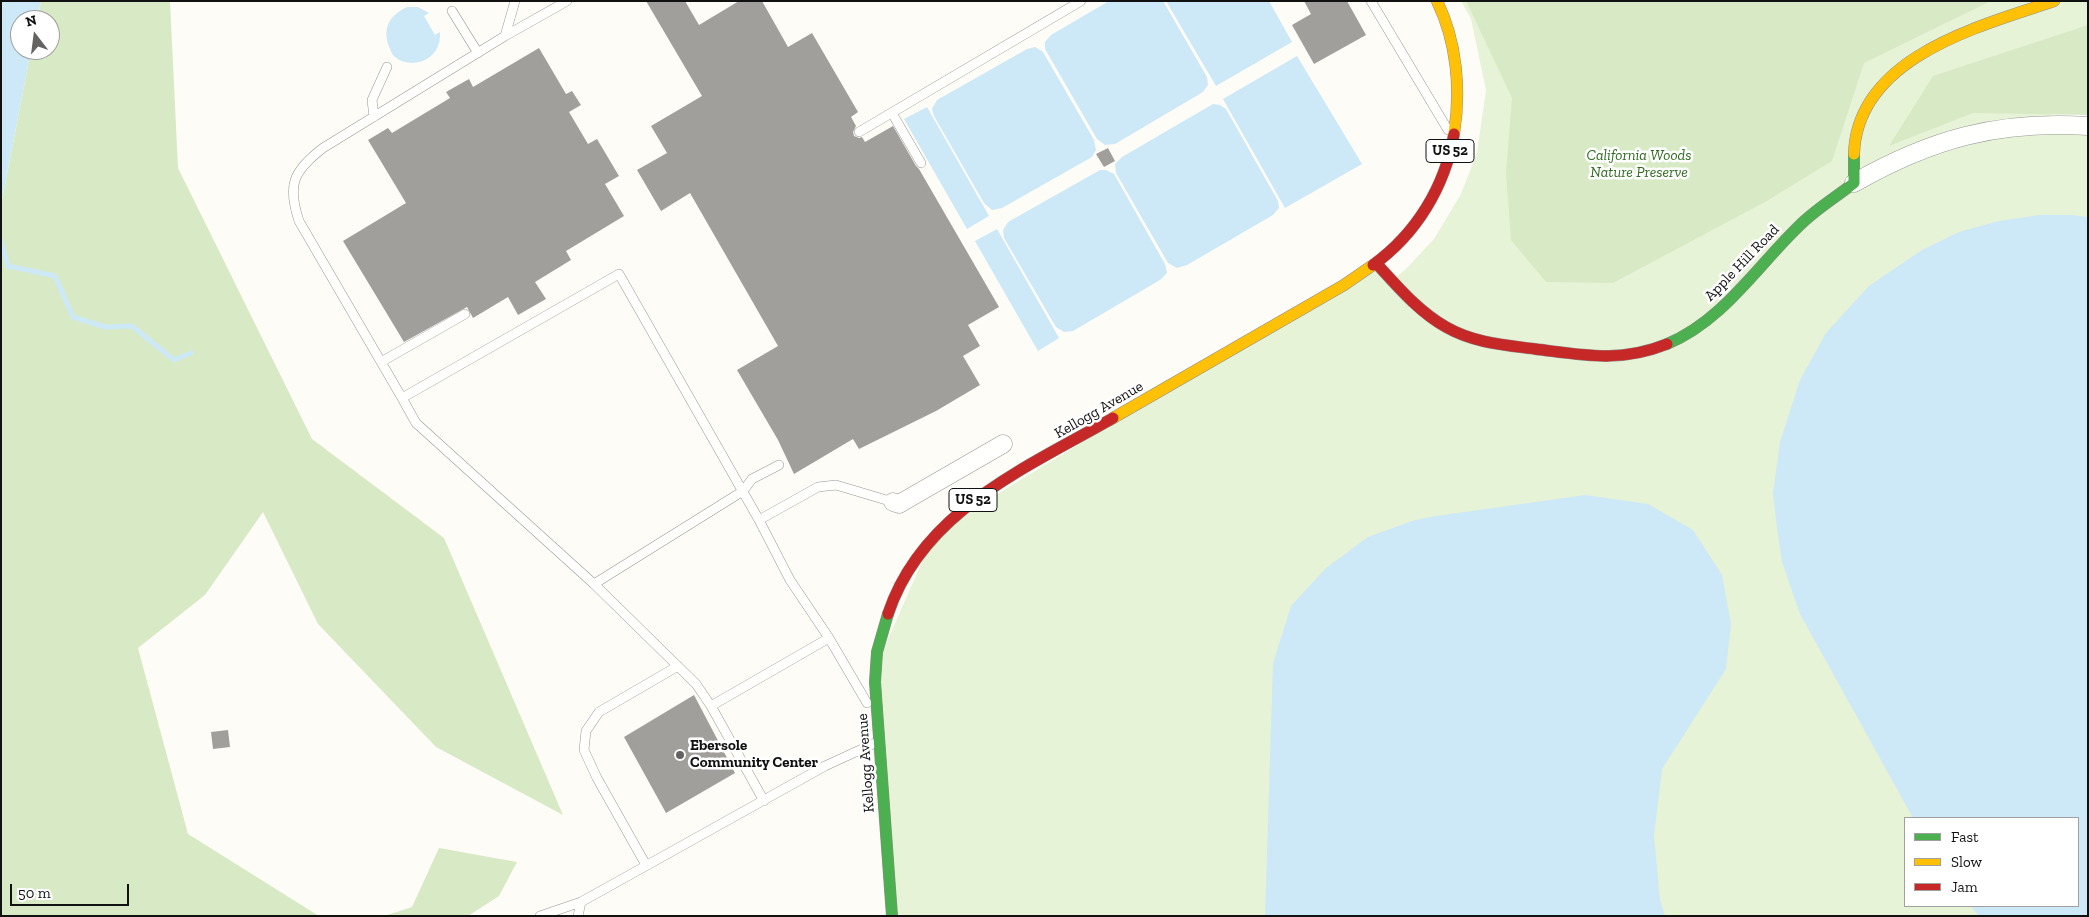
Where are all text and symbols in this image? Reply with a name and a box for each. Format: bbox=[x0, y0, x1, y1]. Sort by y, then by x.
north arrow bbox=[10, 10, 60, 60]
text: N bbox=[24, 11, 39, 31]
road number: US 52 bbox=[1426, 140, 1474, 162]
park label: California Woods Nature Preserve bbox=[1586, 147, 1692, 182]
street label: Apple Hill Road bbox=[1701, 221, 1783, 305]
street label: Kellogg Avenue bbox=[1051, 377, 1147, 443]
road number: US 52 bbox=[949, 488, 997, 512]
street label: Kellogg Avenue bbox=[854, 713, 878, 813]
place label: Ebersole Community Center bbox=[690, 737, 818, 772]
marker: Ebersole Community Center bbox=[674, 749, 686, 761]
legend bbox=[1904, 817, 2079, 907]
text: Fast bbox=[1951, 828, 1979, 846]
text: Slow bbox=[1951, 853, 1982, 871]
scale bar bbox=[12, 874, 131, 906]
text: Jam bbox=[1951, 878, 1978, 896]
text: 50 m bbox=[18, 884, 51, 902]

